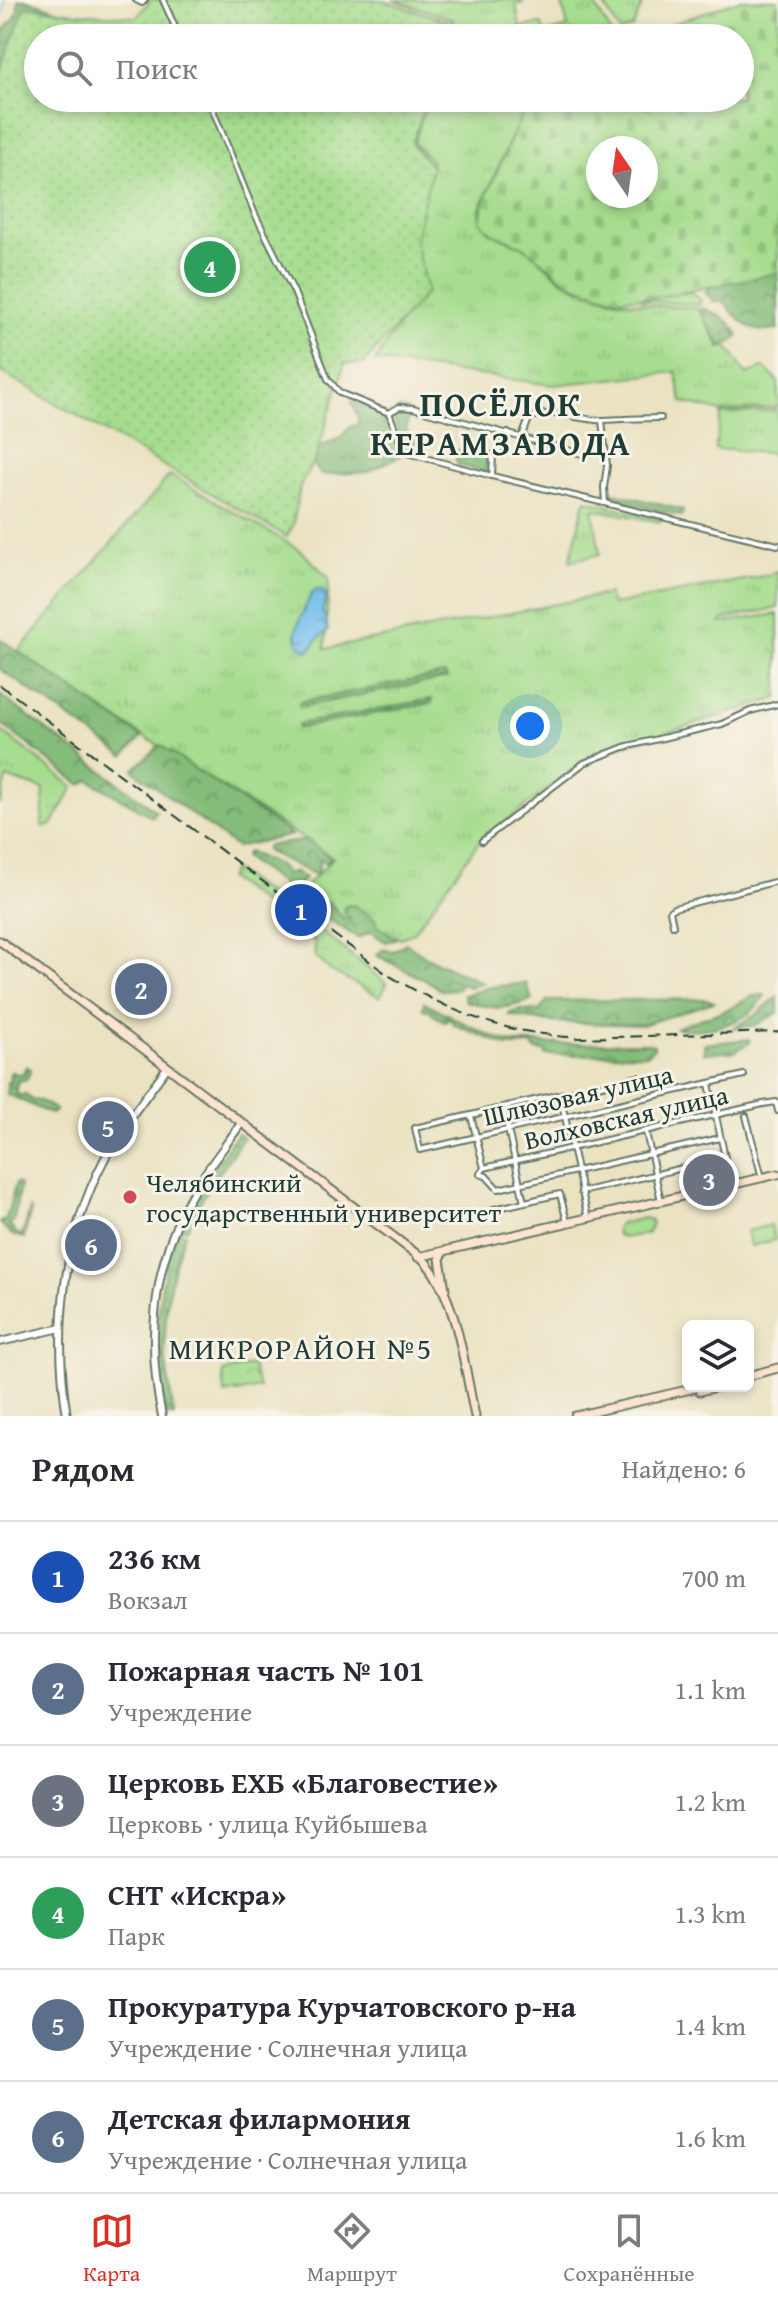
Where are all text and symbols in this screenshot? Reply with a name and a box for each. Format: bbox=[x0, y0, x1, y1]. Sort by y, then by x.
search box bbox=[24, 24, 754, 112]
icon: search bbox=[52, 46, 96, 90]
text: Поиск bbox=[116, 46, 198, 90]
north arrow bbox=[586, 136, 658, 208]
pin: 4 bbox=[184, 237, 236, 297]
district label: ПОСЁЛОК КЕРАМЗАВОДА bbox=[370, 379, 632, 467]
your location bbox=[510, 706, 550, 746]
pin: 1 bbox=[275, 880, 327, 940]
pin: 2 bbox=[115, 959, 167, 1019]
street label: Шлюзовая улица bbox=[479, 1054, 677, 1136]
street label: Волховская улица bbox=[520, 1074, 732, 1159]
pin: 5 bbox=[82, 1097, 134, 1157]
pin: 3 bbox=[683, 1150, 735, 1210]
place label: Челябинский государственный университет bbox=[146, 1163, 502, 1232]
marker: Челябинский государственный университет bbox=[121, 1188, 139, 1206]
pin: 6 bbox=[65, 1215, 117, 1275]
map controls bbox=[682, 1320, 754, 1392]
button: layers bbox=[682, 1320, 754, 1392]
district label: МИКРОРАЙОН №5 bbox=[169, 1326, 433, 1370]
text: Рядом bbox=[32, 1444, 135, 1493]
text: Найдено: 6 bbox=[622, 1449, 746, 1488]
text: 236 км bbox=[108, 1536, 201, 1580]
text: 1 bbox=[51, 1558, 65, 1597]
text: 700 m bbox=[681, 1558, 746, 1597]
text: Вокзал bbox=[108, 1580, 188, 1619]
text: Пожарная часть № 101 bbox=[108, 1648, 424, 1692]
text: 2 bbox=[51, 1670, 65, 1709]
text: 1.1 km bbox=[674, 1670, 746, 1709]
text: Учреждение bbox=[108, 1692, 252, 1731]
text: Церковь ЕХБ «Благовестие» bbox=[108, 1760, 498, 1804]
text: 3 bbox=[51, 1782, 65, 1821]
text: 1.2 km bbox=[674, 1782, 746, 1821]
text: Церковь · улица Куйбышева bbox=[108, 1804, 428, 1843]
text: СНТ «Искра» bbox=[108, 1872, 286, 1916]
text: 4 bbox=[51, 1894, 65, 1933]
text: 1.3 km bbox=[674, 1894, 746, 1933]
text: Парк bbox=[108, 1916, 165, 1955]
text: Прокуратура Курчатовского р-на bbox=[108, 1984, 576, 2028]
text: 5 bbox=[51, 2006, 65, 2045]
text: 1.4 km bbox=[674, 2006, 746, 2045]
text: Учреждение · Солнечная улица bbox=[108, 2028, 467, 2067]
text: Детская филармония bbox=[108, 2096, 411, 2140]
text: 6 bbox=[51, 2118, 65, 2157]
text: 1.6 km bbox=[674, 2118, 746, 2157]
text: Учреждение · Солнечная улица bbox=[108, 2140, 467, 2179]
tab: Карта bbox=[83, 2209, 140, 2289]
tab: Маршрут bbox=[307, 2209, 397, 2289]
tab: Сохранённые bbox=[564, 2209, 695, 2289]

